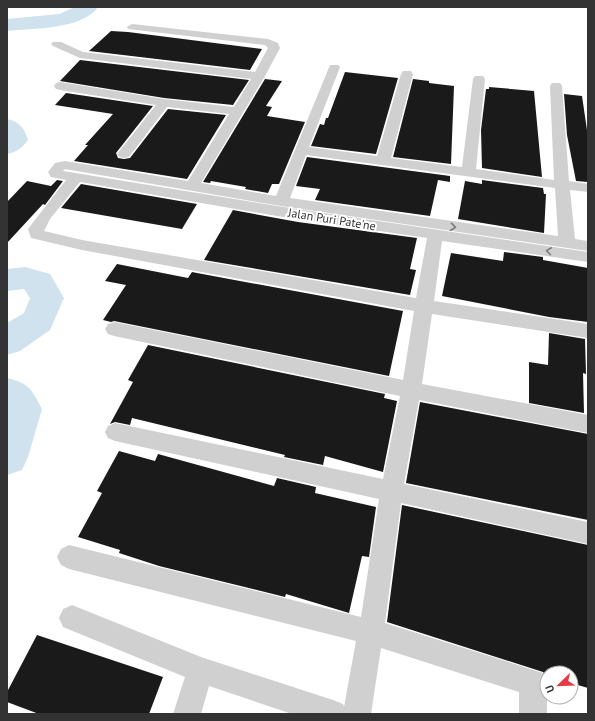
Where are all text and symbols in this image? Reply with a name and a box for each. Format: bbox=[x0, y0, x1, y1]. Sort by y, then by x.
street label: Jalan Puri Pate'ne bbox=[286, 205, 377, 233]
one-way arrow bbox=[450, 222, 456, 231]
one-way arrow bbox=[546, 247, 552, 256]
north arrow bbox=[539, 665, 579, 705]
text: U bbox=[542, 683, 558, 695]

